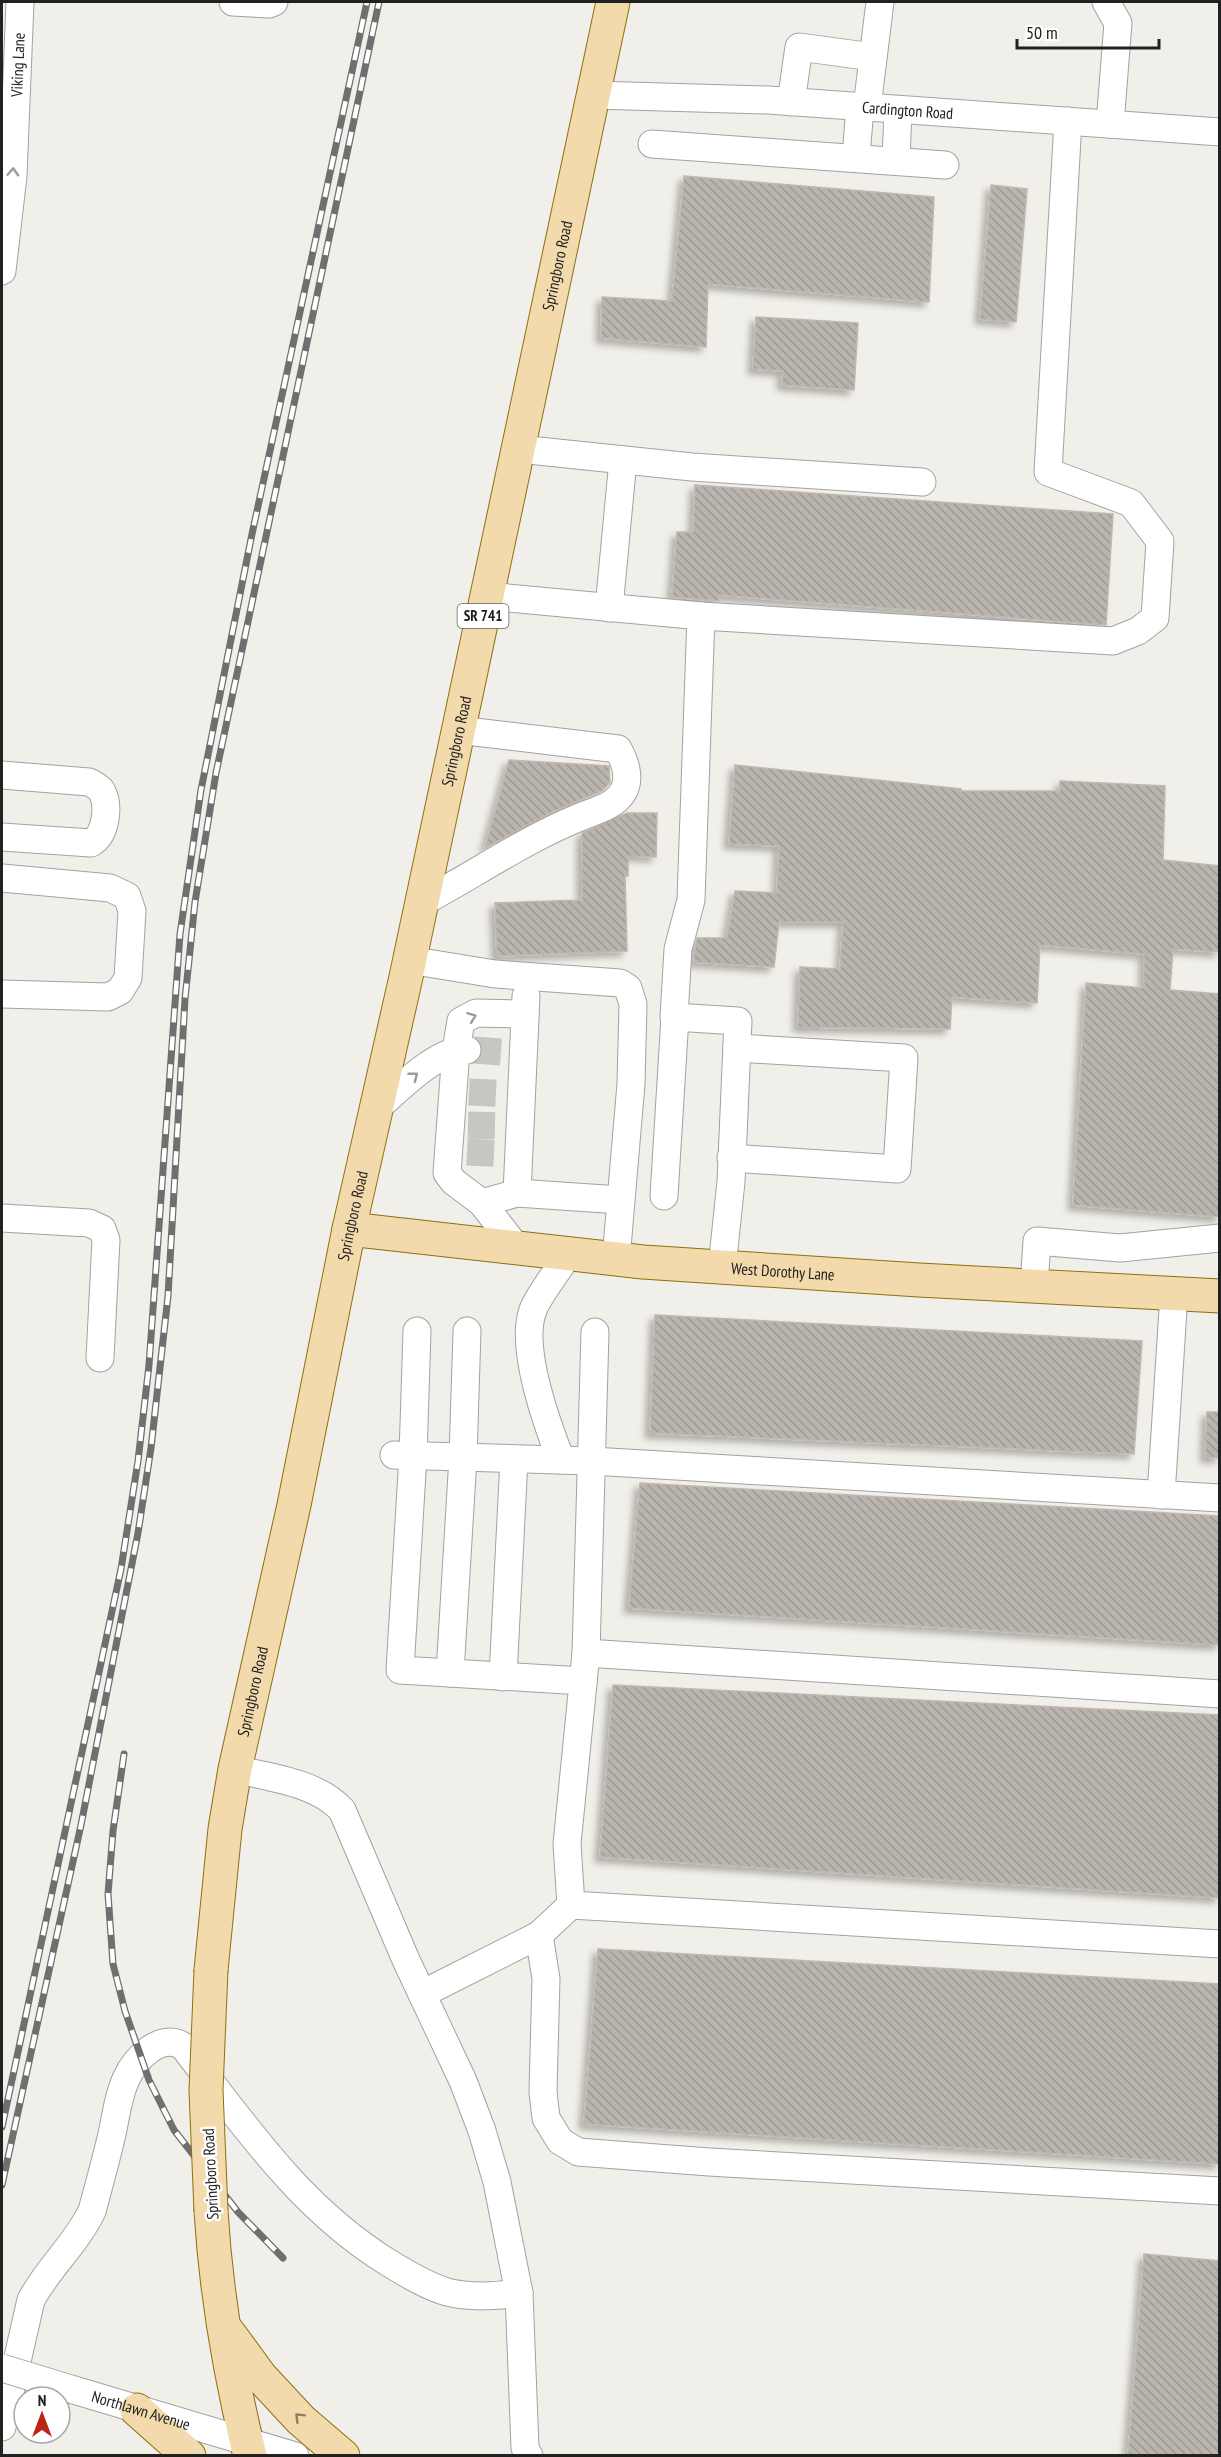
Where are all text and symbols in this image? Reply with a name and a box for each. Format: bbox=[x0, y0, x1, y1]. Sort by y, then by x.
scale bar bbox=[1017, 12, 1160, 50]
text: 50 m bbox=[1026, 21, 1058, 44]
street label: Viking Lane bbox=[6, 32, 29, 98]
street label: Cardington Road bbox=[861, 97, 954, 123]
one-way arrow bbox=[7, 167, 20, 176]
street label: Springboro Road bbox=[538, 219, 576, 313]
road number: SR 741 bbox=[458, 604, 508, 628]
street label: Springboro Road bbox=[437, 694, 475, 788]
one-way arrow bbox=[467, 1011, 477, 1024]
one-way arrow bbox=[407, 1073, 418, 1084]
street label: Springboro Road bbox=[333, 1169, 372, 1263]
street label: West Dorothy Lane bbox=[731, 1258, 835, 1284]
street label: Springboro Road bbox=[233, 1645, 272, 1738]
street label: Springboro Road bbox=[198, 2128, 222, 2220]
north arrow bbox=[12, 2385, 72, 2445]
street label: Northlawn Avenue bbox=[89, 2386, 193, 2434]
text: N bbox=[38, 2390, 46, 2410]
one-way arrow bbox=[295, 2414, 306, 2425]

